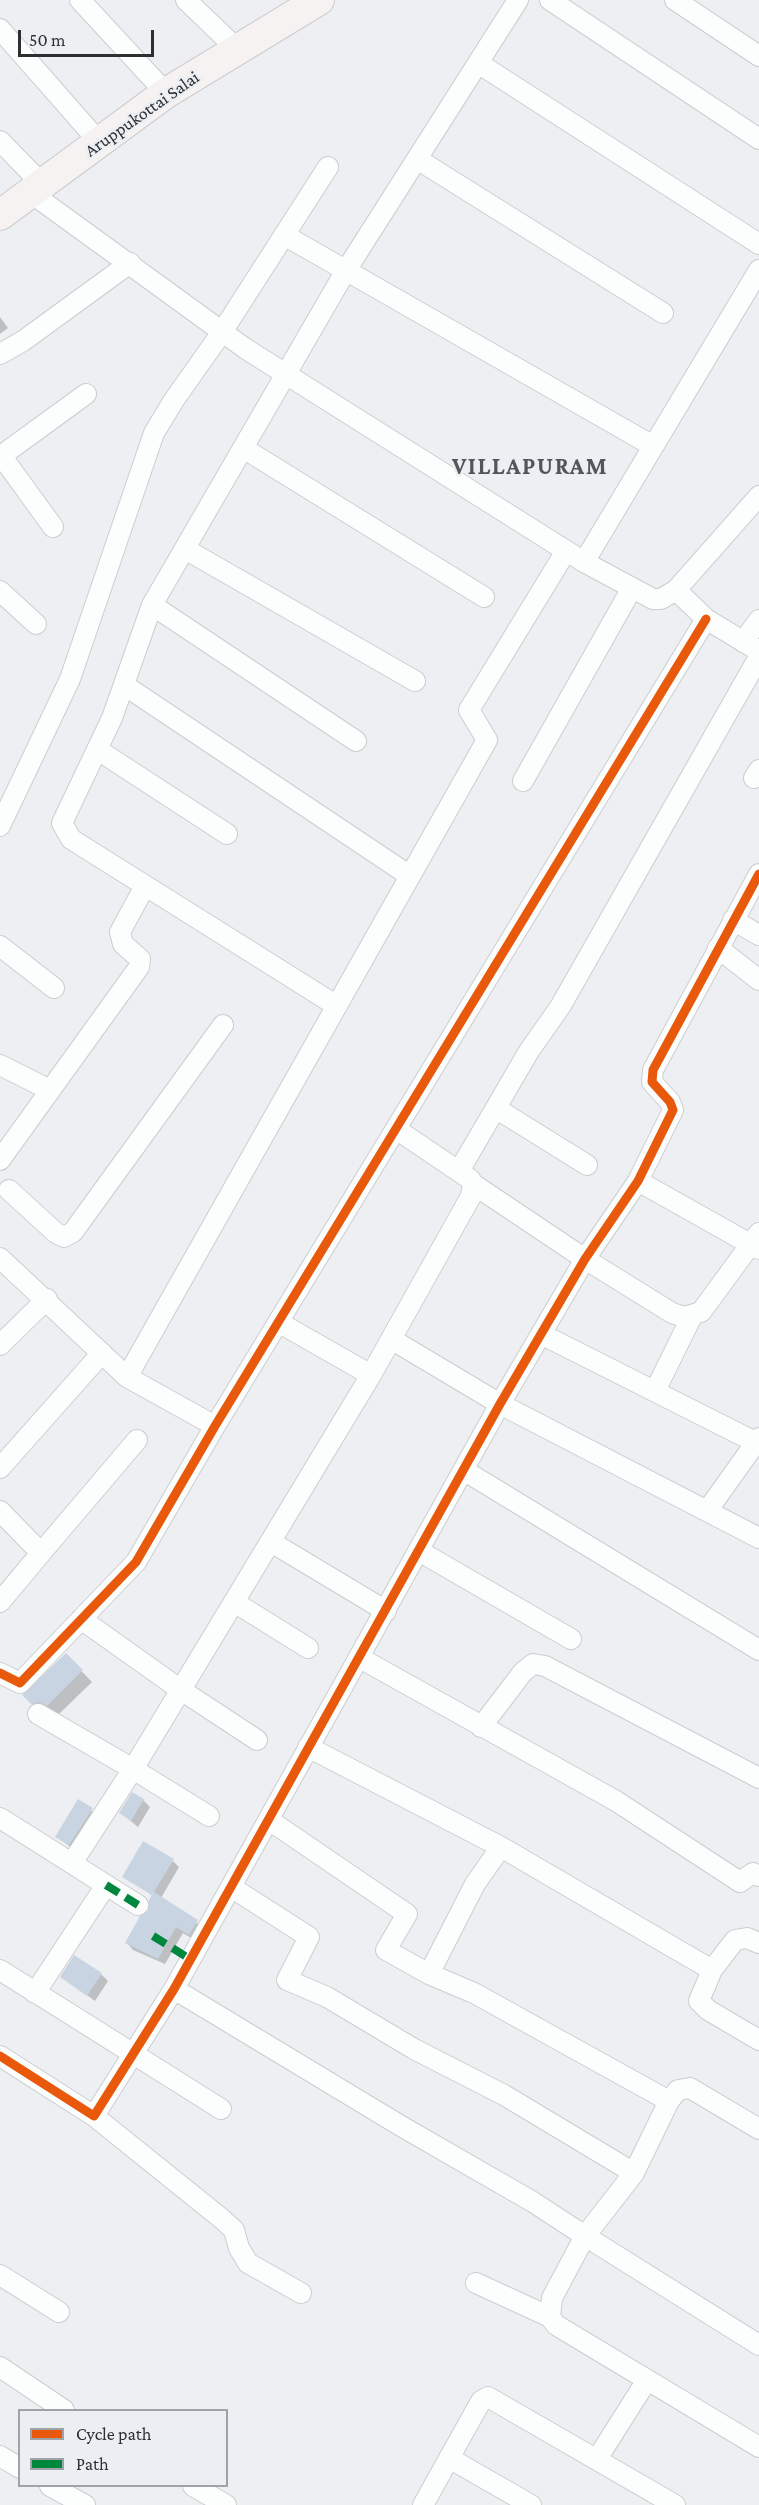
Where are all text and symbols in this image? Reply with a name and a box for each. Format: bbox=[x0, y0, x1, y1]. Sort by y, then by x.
scale bar bbox=[21, 18, 158, 56]
text: 50 m bbox=[29, 30, 66, 50]
street label: Aruppukottai Salai bbox=[81, 67, 203, 161]
district label: VILLAPURAM bbox=[452, 453, 608, 481]
legend bbox=[18, 2409, 228, 2487]
text: Cycle path bbox=[76, 2424, 151, 2444]
text: Path bbox=[76, 2454, 109, 2474]

